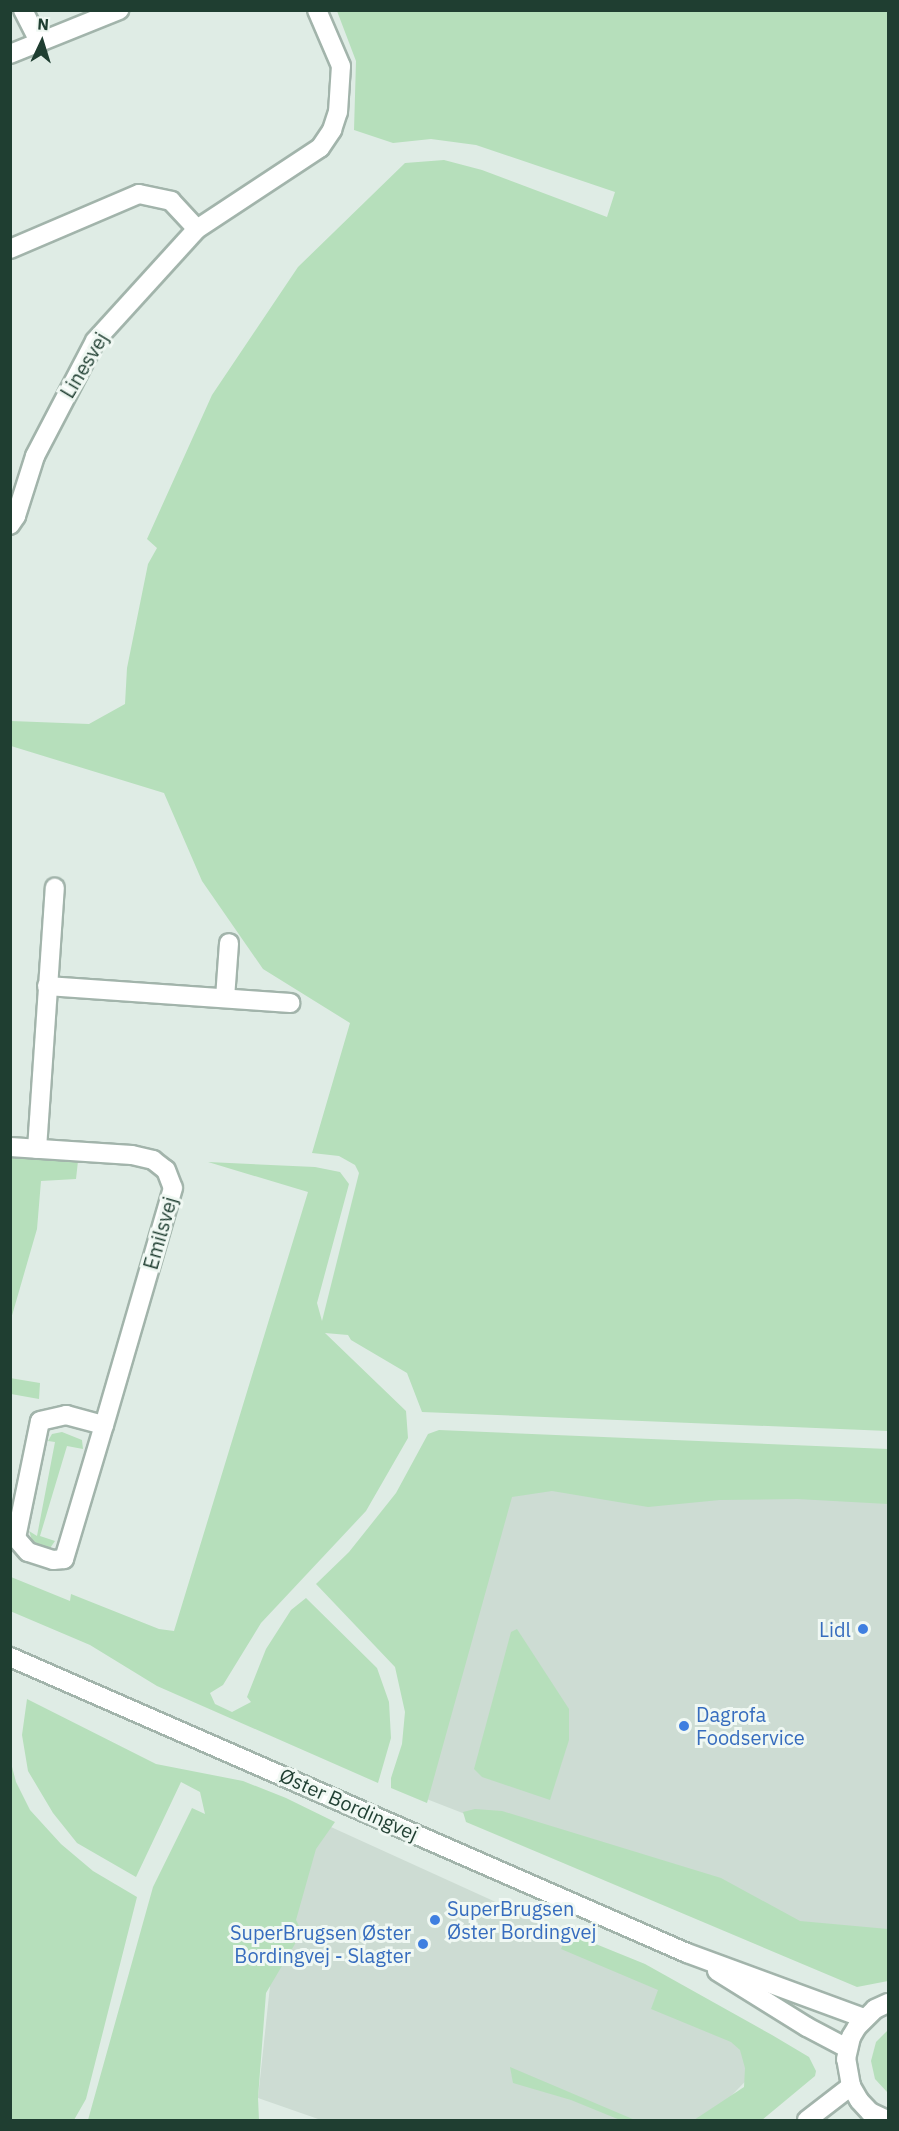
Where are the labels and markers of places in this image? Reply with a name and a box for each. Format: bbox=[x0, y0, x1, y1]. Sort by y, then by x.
place label: Lidl bbox=[819, 1617, 851, 1641]
marker: Lidl bbox=[856, 1622, 870, 1636]
place label: Dagrofa Foodservice bbox=[696, 1702, 805, 1749]
marker: Dagrofa Foodservice bbox=[677, 1719, 691, 1733]
place label: SuperBrugsen Øster Bordingvej bbox=[447, 1896, 596, 1943]
marker: SuperBrugsen Øster Bordingvej bbox=[428, 1913, 442, 1927]
place label: SuperBrugsen Øster Bordingvej - Slagter bbox=[230, 1920, 411, 1967]
marker: SuperBrugsen Øster Bordingvej - Slagter bbox=[416, 1937, 430, 1951]

